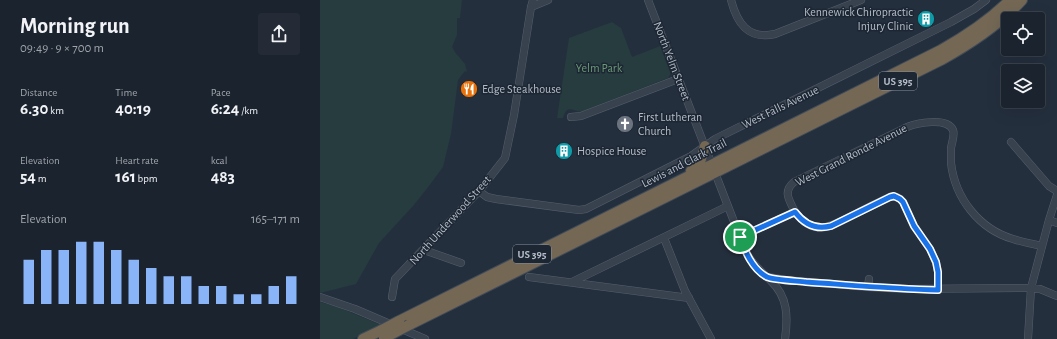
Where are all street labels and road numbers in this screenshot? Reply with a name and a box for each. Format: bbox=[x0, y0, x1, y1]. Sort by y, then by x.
street label: North Yelm Street bbox=[651, 20, 693, 102]
road number: US 395 bbox=[879, 72, 917, 90]
street label: West Falls Avenue bbox=[740, 83, 820, 131]
street label: West Grand Ronde Avenue bbox=[793, 122, 909, 188]
street label: Lewis and Clark Trail bbox=[639, 136, 729, 190]
street label: North Underwood Street bbox=[407, 173, 493, 267]
road number: US 395 bbox=[513, 245, 551, 263]

